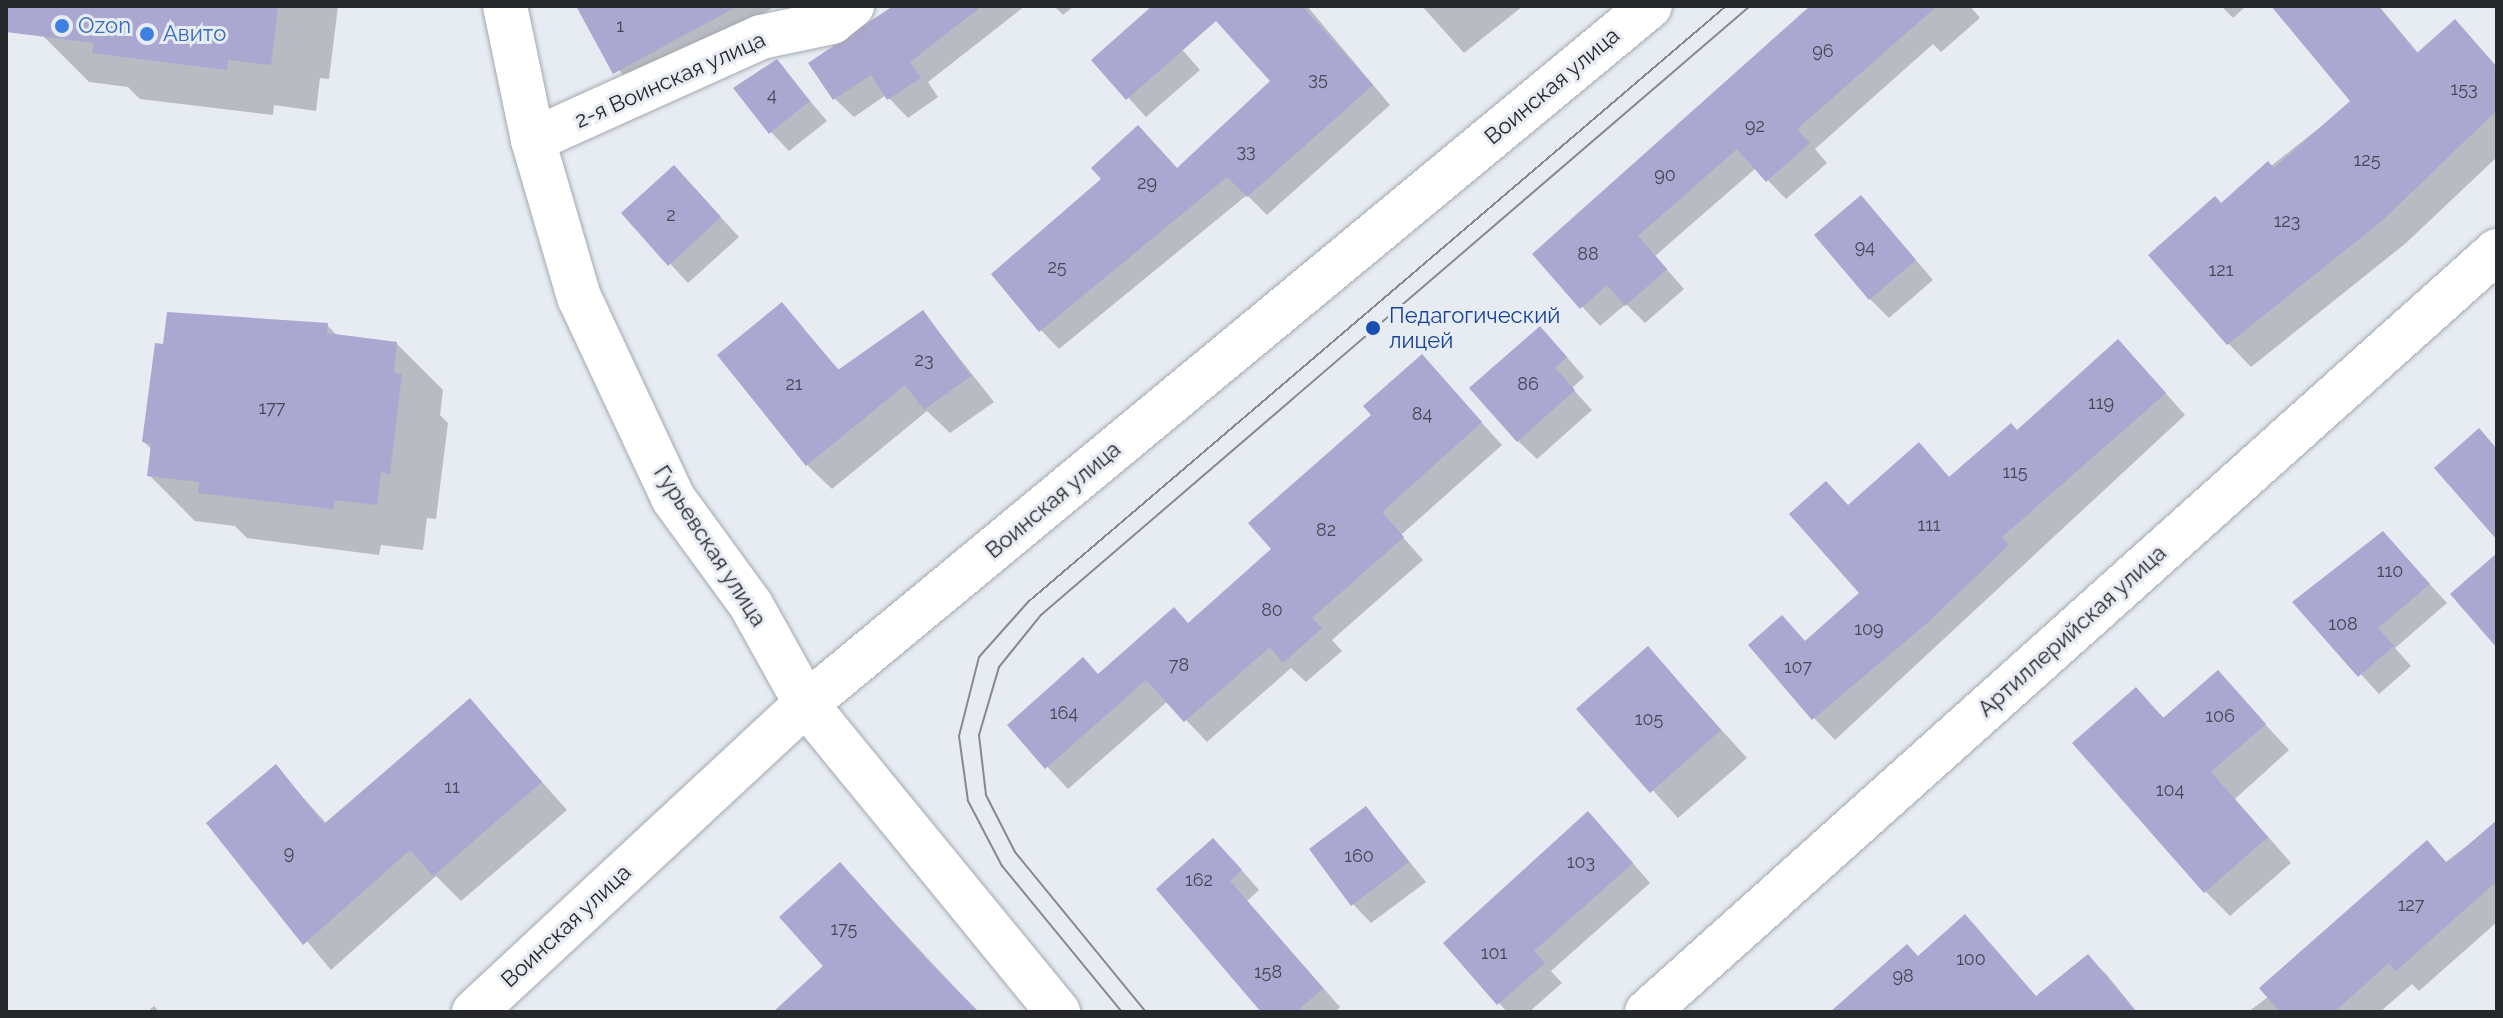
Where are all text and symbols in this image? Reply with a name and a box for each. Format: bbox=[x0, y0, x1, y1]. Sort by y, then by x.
place label: Ozon bbox=[78, 13, 131, 39]
house number: 1 bbox=[616, 15, 624, 37]
marker: Ozon bbox=[53, 17, 71, 35]
place label: Авито bbox=[163, 21, 226, 47]
street label: Воинская улица bbox=[1479, 22, 1625, 150]
marker: Авито bbox=[138, 25, 156, 43]
street label: 2-я Воинская улица bbox=[570, 26, 770, 134]
house number: 96 bbox=[1812, 40, 1834, 62]
house number: 35 bbox=[1308, 68, 1328, 90]
house number: 153 bbox=[2450, 78, 2478, 100]
house number: 4 bbox=[767, 84, 777, 106]
house number: 92 bbox=[1745, 115, 1765, 137]
house number: 33 bbox=[1236, 140, 1256, 162]
house number: 125 bbox=[2354, 149, 2380, 171]
house number: 90 bbox=[1654, 164, 1676, 186]
house number: 29 bbox=[1137, 172, 1157, 194]
house number: 2 bbox=[666, 204, 676, 226]
house number: 123 bbox=[2274, 210, 2300, 232]
house number: 94 bbox=[1855, 236, 1875, 258]
house number: 88 bbox=[1577, 243, 1599, 265]
house number: 25 bbox=[1047, 256, 1067, 278]
house number: 121 bbox=[2209, 259, 2233, 281]
place label: Педагогический лицей bbox=[1389, 302, 1560, 354]
marker: Педагогический лицей bbox=[1364, 319, 1382, 337]
house number: 23 bbox=[915, 349, 933, 371]
house number: 21 bbox=[785, 373, 803, 395]
house number: 86 bbox=[1517, 373, 1539, 395]
house number: 119 bbox=[2088, 392, 2114, 414]
house number: 177 bbox=[259, 397, 285, 419]
house number: 84 bbox=[1412, 403, 1432, 425]
street label: Воинская улица bbox=[980, 436, 1126, 564]
street label: Гурьевская улица bbox=[648, 460, 772, 632]
house number: 115 bbox=[2002, 461, 2028, 483]
house number: 111 bbox=[1917, 514, 1941, 536]
house number: 82 bbox=[1316, 519, 1336, 541]
street label: Артиллерийская улица bbox=[1972, 539, 2172, 723]
house number: 110 bbox=[2377, 560, 2403, 582]
house number: 80 bbox=[1261, 599, 1283, 621]
house number: 108 bbox=[2328, 613, 2358, 635]
house number: 109 bbox=[1854, 618, 1884, 640]
house number: 78 bbox=[1169, 654, 1189, 676]
house number: 107 bbox=[1784, 656, 1812, 678]
house number: 164 bbox=[1050, 702, 1078, 724]
house number: 106 bbox=[2205, 705, 2235, 727]
house number: 105 bbox=[1635, 708, 1663, 730]
house number: 11 bbox=[444, 776, 460, 798]
house number: 104 bbox=[2156, 779, 2184, 801]
house number: 9 bbox=[284, 842, 294, 864]
house number: 160 bbox=[1344, 845, 1374, 867]
house number: 103 bbox=[1567, 851, 1595, 873]
street label: Воинская улица bbox=[495, 859, 637, 993]
house number: 162 bbox=[1185, 869, 1213, 891]
house number: 127 bbox=[2398, 894, 2424, 916]
house number: 175 bbox=[831, 918, 857, 940]
house number: 101 bbox=[1481, 942, 1507, 964]
house number: 100 bbox=[1956, 948, 1986, 970]
house number: 158 bbox=[1254, 961, 1282, 983]
house number: 98 bbox=[1892, 965, 1914, 987]

